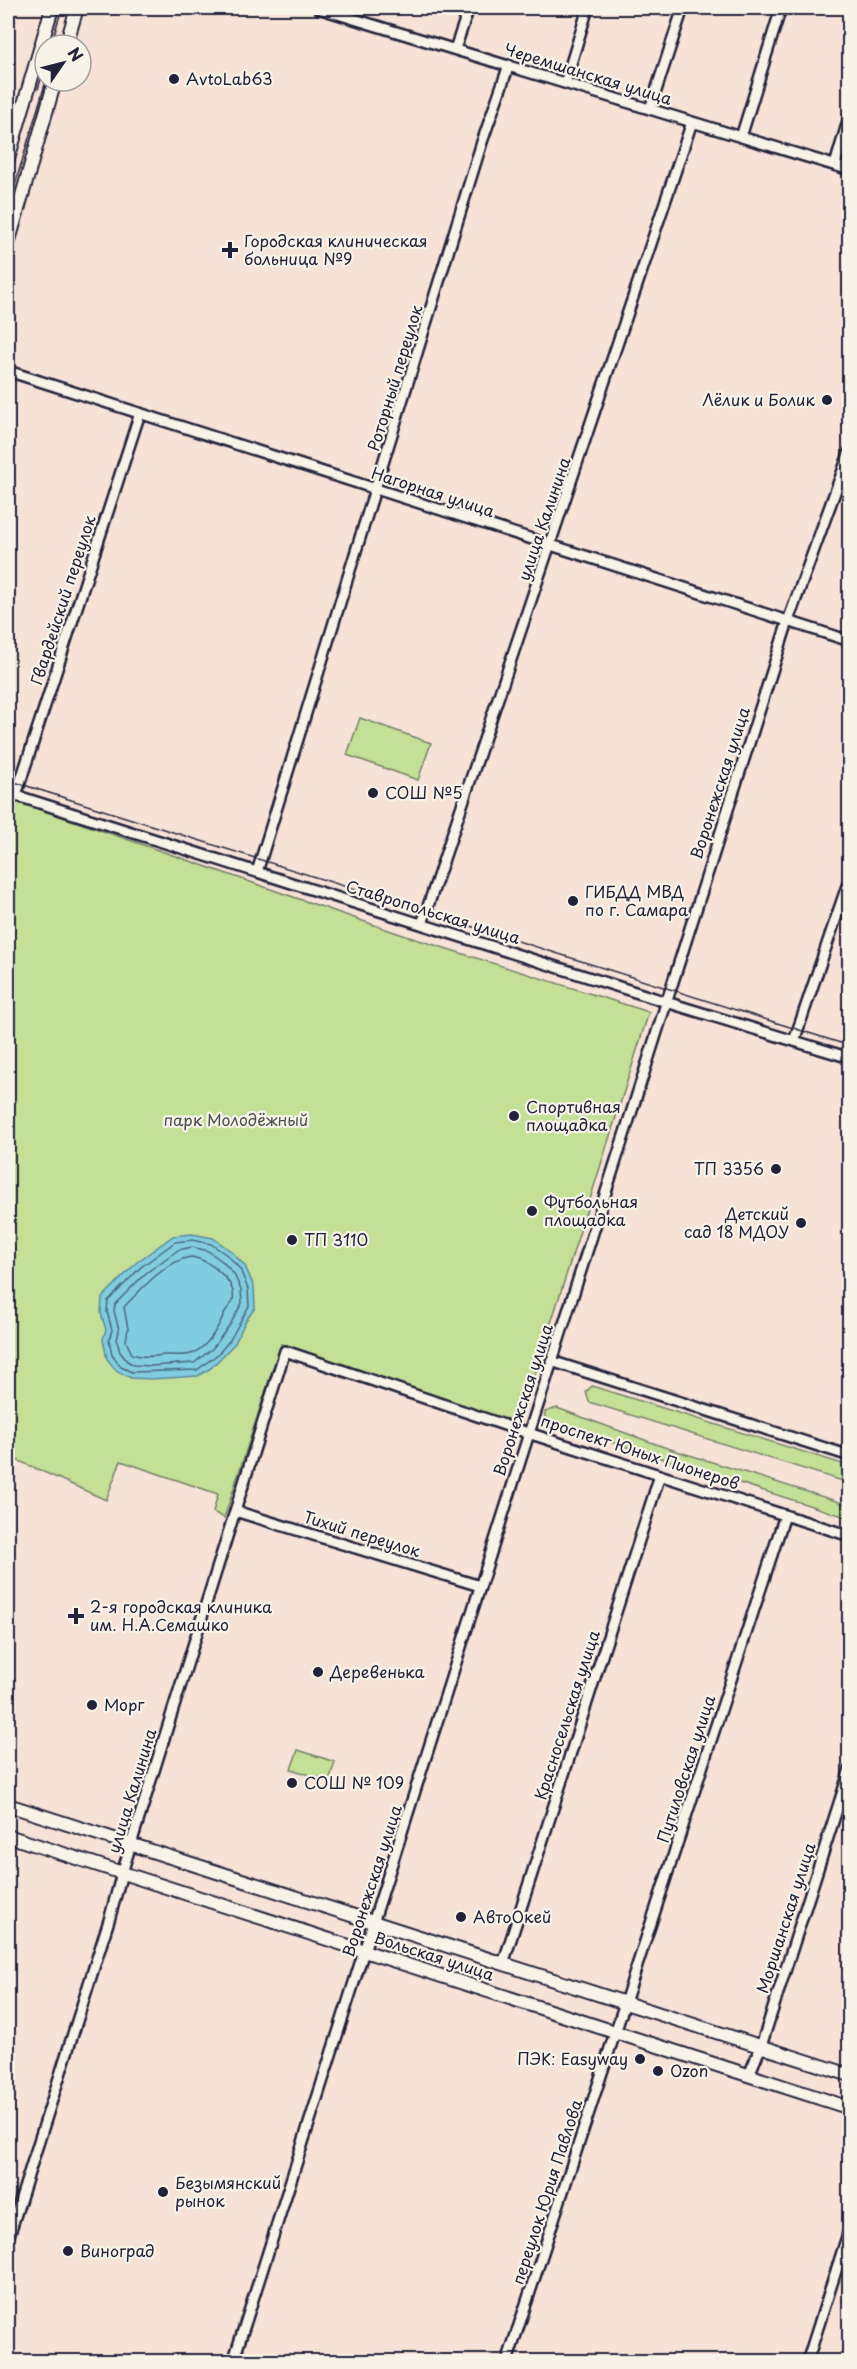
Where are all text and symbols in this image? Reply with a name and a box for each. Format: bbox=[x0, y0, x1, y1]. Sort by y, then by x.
north arrow bbox=[33, 33, 93, 93]
street label: Черемшанская улица bbox=[501, 36, 675, 110]
text: N bbox=[63, 42, 90, 66]
place label: AvtoLab63 bbox=[186, 66, 273, 90]
marker: AvtoLab63 bbox=[167, 72, 181, 86]
place label: Городская клиническая больница №9 bbox=[244, 228, 428, 270]
marker: Городская клиническая больница №9 bbox=[221, 241, 239, 259]
street label: Роторный переулок bbox=[360, 301, 428, 454]
place label: Лёлик и Болик bbox=[702, 387, 815, 411]
marker: Лёлик и Болик bbox=[820, 393, 834, 407]
street label: улица Калинина bbox=[511, 454, 575, 584]
street label: Нагорная улица bbox=[369, 460, 498, 522]
street label: Гвардейский переулок bbox=[23, 511, 101, 688]
street label: Воронежская улица bbox=[683, 704, 755, 862]
place label: СОШ №5 bbox=[385, 780, 462, 804]
marker: СОШ №5 bbox=[366, 786, 380, 800]
street label: Ставропольская улица bbox=[343, 873, 523, 949]
place label: ГИБДД МВД по г. Самара bbox=[585, 879, 688, 921]
marker: ГИБДД МВД по г. Самара bbox=[566, 894, 580, 908]
place label: Спортивная площадка bbox=[526, 1094, 621, 1136]
park label: парк Молодёжный bbox=[163, 1107, 309, 1131]
marker: Спортивная площадка bbox=[507, 1109, 521, 1123]
place label: ТП 3356 bbox=[694, 1156, 764, 1180]
marker: ТП 3356 bbox=[769, 1162, 783, 1176]
place label: Футбольная площадка bbox=[544, 1189, 638, 1231]
place label: Детский сад 18 МДОУ bbox=[684, 1201, 789, 1243]
marker: Футбольная площадка bbox=[525, 1204, 539, 1218]
marker: Детский сад 18 МДОУ bbox=[794, 1216, 808, 1230]
place label: ТП 3110 bbox=[304, 1227, 368, 1251]
marker: ТП 3110 bbox=[285, 1233, 299, 1247]
street label: Воронежская улица bbox=[486, 1321, 558, 1479]
street label: проспект Юных Пионеров bbox=[538, 1408, 743, 1495]
street label: Тихий переулок bbox=[301, 1504, 424, 1562]
place label: 2-я городская клиника им. Н.А.Семашко bbox=[90, 1594, 272, 1636]
marker: 2-я городская клиника им. Н.А.Семашко bbox=[67, 1607, 85, 1625]
street label: Красносельская улица bbox=[527, 1627, 605, 1802]
place label: Деревенька bbox=[329, 1659, 424, 1683]
marker: Деревенька bbox=[311, 1665, 325, 1679]
place label: Морг bbox=[104, 1692, 145, 1716]
street label: Путиловская улица bbox=[650, 1692, 720, 1846]
marker: Морг bbox=[85, 1698, 99, 1712]
street label: улица Калинина bbox=[101, 1725, 161, 1856]
place label: СОШ № 109 bbox=[304, 1770, 404, 1794]
marker: СОШ № 109 bbox=[285, 1776, 299, 1790]
street label: Воронежская улица bbox=[335, 1802, 407, 1960]
street label: Моршанская улица bbox=[749, 1839, 821, 1996]
place label: АвтоОкей bbox=[473, 1904, 551, 1928]
marker: АвтоОкей bbox=[454, 1910, 468, 1924]
street label: Вольская улица bbox=[371, 1924, 497, 1986]
place label: ПЭК: Easyway bbox=[517, 2046, 628, 2070]
marker: ПЭК: Easyway bbox=[633, 2052, 647, 2066]
place label: Ozon bbox=[670, 2058, 708, 2082]
marker: Ozon bbox=[651, 2064, 665, 2078]
street label: переулок Юрия Павлова bbox=[505, 2096, 587, 2287]
place label: Безымянский рынок bbox=[175, 2170, 281, 2212]
marker: Безымянский рынок bbox=[156, 2185, 170, 2199]
place label: Виноград bbox=[80, 2238, 155, 2262]
marker: Виноград bbox=[61, 2244, 75, 2258]

